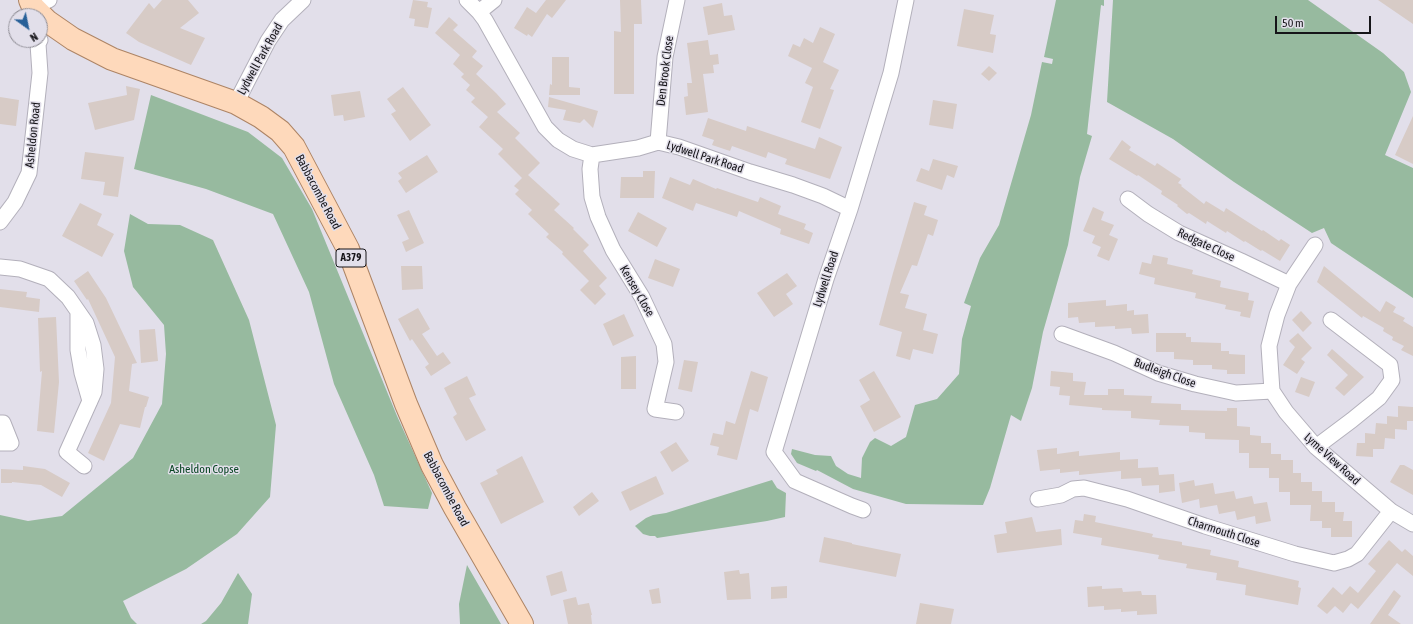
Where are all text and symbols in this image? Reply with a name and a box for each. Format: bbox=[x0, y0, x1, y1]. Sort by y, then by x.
north arrow bbox=[8, 8, 48, 48]
scale bar bbox=[1277, 8, 1373, 34]
text: 50 m bbox=[1282, 16, 1304, 30]
street label: Lydwell Park Road bbox=[234, 21, 286, 97]
text: N bbox=[28, 30, 40, 44]
street label: Den Brook Close bbox=[654, 35, 676, 107]
street label: Asheldon Road bbox=[22, 101, 44, 169]
street label: Lydwell Park Road bbox=[665, 138, 745, 176]
street label: Babbacombe Road bbox=[292, 152, 344, 232]
street label: Redgate Close bbox=[1175, 225, 1237, 265]
road number: A379 bbox=[336, 249, 366, 267]
street label: Lydwell Road bbox=[810, 249, 842, 309]
street label: Kensey Close bbox=[617, 263, 657, 319]
street label: Budleigh Close bbox=[1132, 355, 1198, 391]
street label: Lyme View Road bbox=[1301, 430, 1363, 488]
street label: Babbacombe Road bbox=[420, 449, 472, 529]
park label: Asheldon Copse bbox=[169, 462, 239, 476]
street label: Charmouth Close bbox=[1186, 514, 1262, 550]

